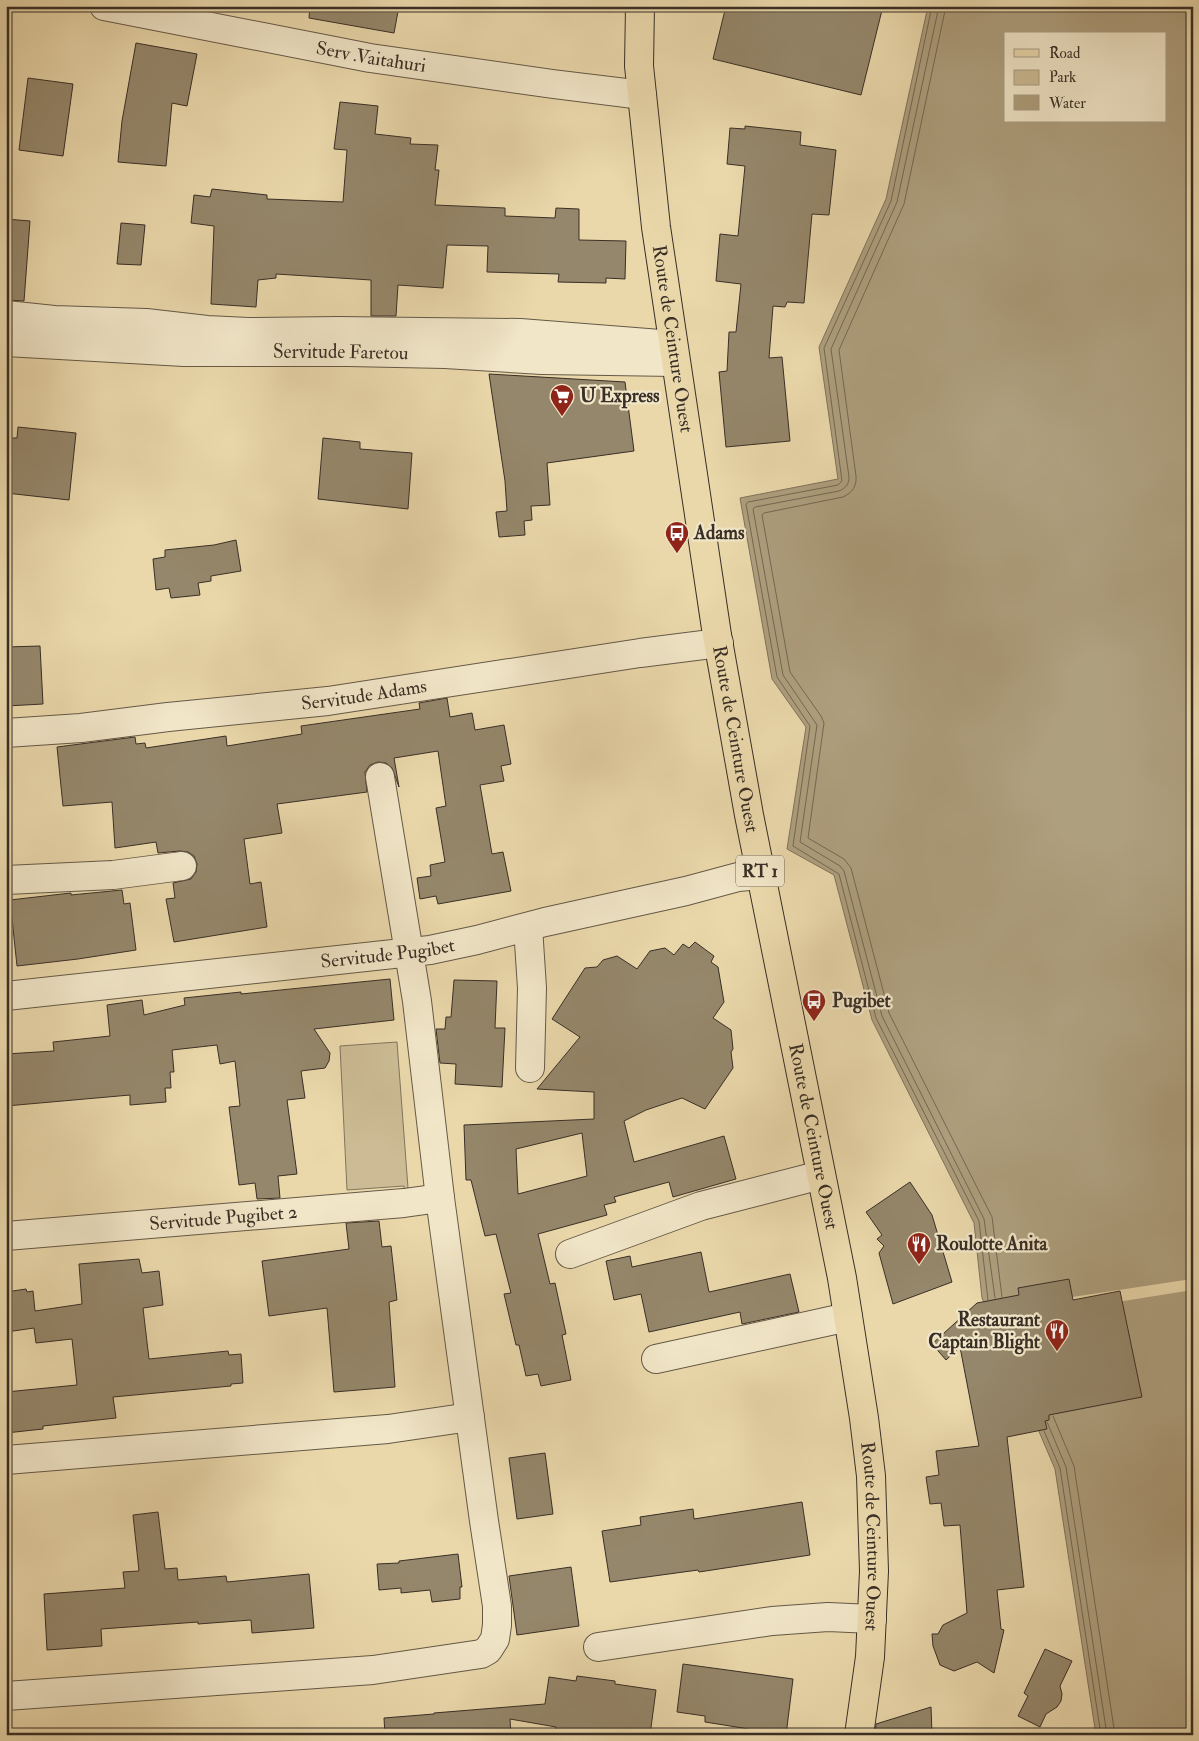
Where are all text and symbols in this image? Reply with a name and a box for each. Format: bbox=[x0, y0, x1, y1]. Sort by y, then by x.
legend bbox=[1004, 32, 1166, 122]
street label: Serv .Vaitahuri bbox=[314, 36, 428, 78]
text: Road bbox=[1049, 44, 1081, 63]
text: Park bbox=[1049, 68, 1076, 87]
text: Water bbox=[1048, 94, 1086, 113]
street label: Route de Ceinture Ouest bbox=[647, 243, 699, 434]
street label: Servitude Faretou bbox=[273, 340, 409, 365]
supermarket icon: U Express bbox=[549, 383, 575, 417]
place label: U Express bbox=[580, 384, 660, 409]
bus stop icon: Adams bbox=[664, 520, 690, 554]
place label: Adams bbox=[693, 521, 745, 545]
street label: Route de Ceinture Ouest bbox=[707, 644, 764, 834]
street label: Servitude Adams bbox=[300, 674, 428, 716]
road number: RT 1 bbox=[736, 856, 784, 886]
street label: Servitude Pugibet bbox=[319, 933, 457, 974]
bus stop icon: Pugibet bbox=[801, 988, 827, 1022]
place label: Pugibet bbox=[832, 989, 892, 1014]
street label: Route de Ceinture Ouest bbox=[783, 1041, 844, 1232]
street label: Servitude Pugibet 2 bbox=[148, 1200, 298, 1236]
restaurant icon: Roulotte Anita bbox=[906, 1231, 932, 1265]
place label: Roulotte Anita bbox=[936, 1232, 1049, 1256]
place label: Restaurant Captain Blight bbox=[928, 1308, 1041, 1355]
restaurant icon: Restaurant Captain Blight bbox=[1044, 1318, 1070, 1352]
street label: Route de Ceinture Ouest bbox=[855, 1440, 886, 1631]

